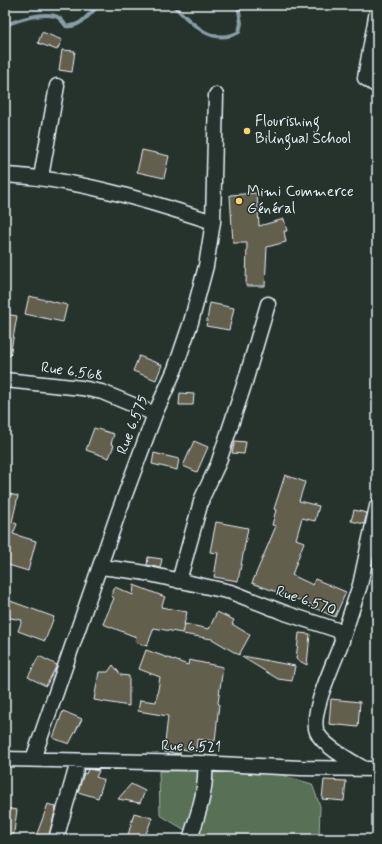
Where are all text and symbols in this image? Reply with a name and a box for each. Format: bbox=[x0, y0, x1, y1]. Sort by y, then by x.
place label: Flourishing Bilingual School bbox=[255, 112, 351, 150]
marker: Flourishing Bilingual School bbox=[242, 126, 252, 136]
place label: Mimi Commerce Général bbox=[247, 182, 354, 219]
marker: Mimi Commerce Général bbox=[234, 196, 244, 206]
street label: Rue 6.568 bbox=[40, 358, 104, 386]
street label: Rue 6.575 bbox=[113, 392, 153, 458]
street label: Rue 6.570 bbox=[273, 581, 339, 621]
street label: Rue 6.521 bbox=[161, 736, 221, 758]

